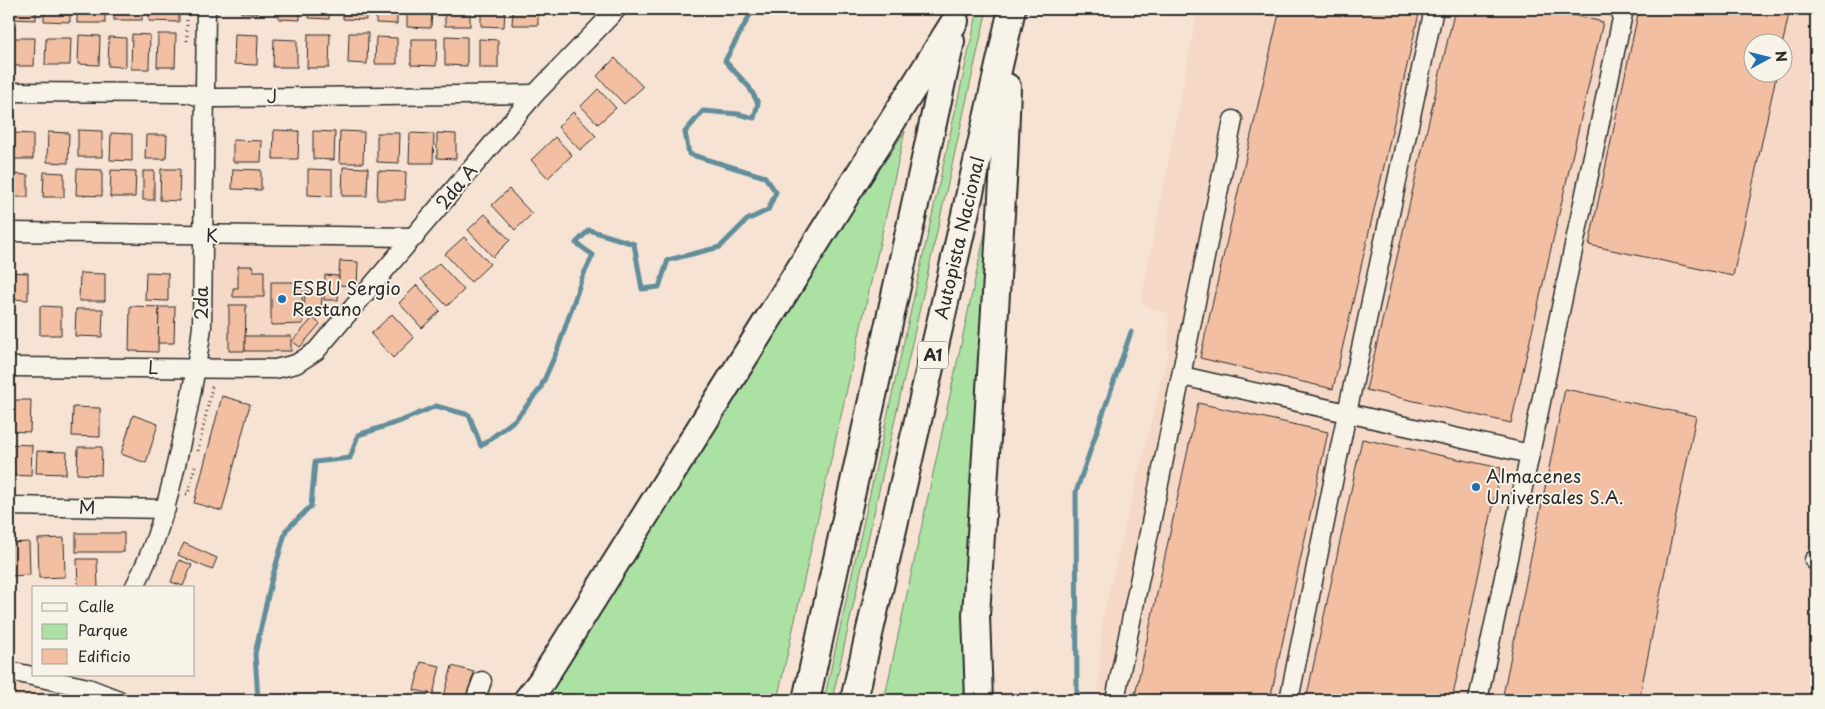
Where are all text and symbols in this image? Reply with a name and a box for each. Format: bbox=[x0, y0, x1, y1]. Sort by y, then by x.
north arrow bbox=[1742, 32, 1792, 82]
text: N bbox=[1770, 50, 1792, 63]
street label: J bbox=[266, 82, 278, 109]
street label: Autopista Nacional bbox=[927, 154, 990, 322]
street label: 2da A bbox=[429, 157, 483, 215]
street label: K bbox=[206, 221, 218, 248]
place label: ESBU Sergio Restano bbox=[292, 274, 401, 322]
street label: 2da bbox=[187, 286, 214, 320]
marker: ESBU Sergio Restano bbox=[276, 293, 288, 305]
road number: A1 bbox=[918, 342, 948, 368]
street label: L bbox=[148, 353, 158, 380]
place label: Almacenes Universales S.A. bbox=[1486, 462, 1624, 510]
marker: Almacenes Universales S.A. bbox=[1470, 481, 1482, 493]
street label: M bbox=[78, 493, 96, 520]
legend bbox=[32, 586, 195, 676]
text: Calle bbox=[78, 594, 115, 617]
text: Parque bbox=[78, 618, 128, 641]
text: Edificio bbox=[78, 644, 131, 667]

